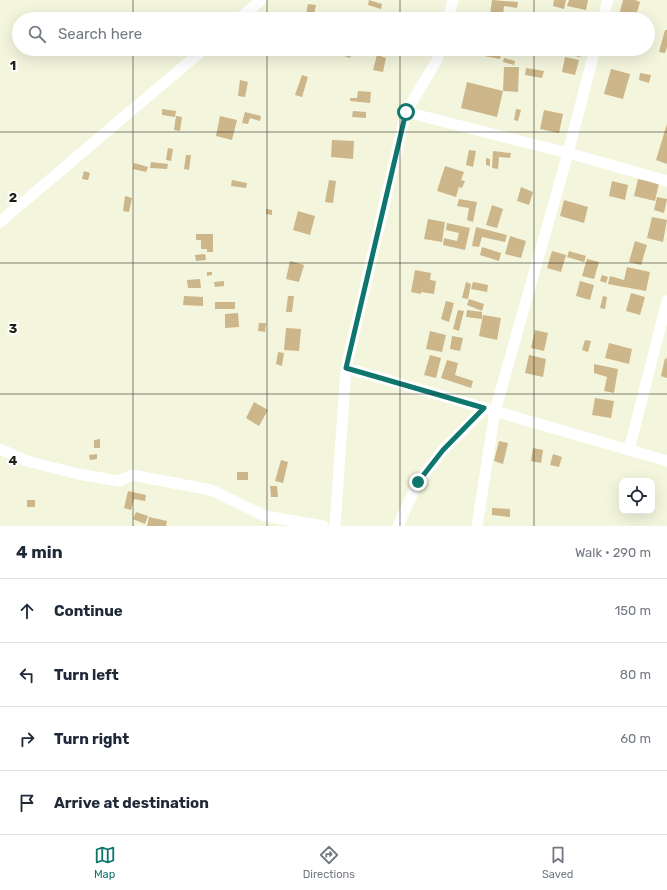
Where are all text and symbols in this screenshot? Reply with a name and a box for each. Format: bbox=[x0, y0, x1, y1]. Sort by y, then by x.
search box bbox=[12, 12, 655, 56]
icon: search bbox=[26, 23, 48, 45]
text: Search here bbox=[58, 25, 142, 43]
text: 1 bbox=[10, 58, 16, 73]
route start bbox=[397, 103, 415, 121]
text: 2 bbox=[9, 190, 17, 205]
text: 3 bbox=[9, 321, 18, 336]
text: 4 bbox=[9, 453, 18, 468]
route end bbox=[409, 473, 427, 491]
map controls bbox=[619, 478, 655, 514]
button: locate bbox=[619, 478, 655, 514]
text: 4 min bbox=[16, 542, 63, 562]
text: Walk · 290 m bbox=[575, 545, 651, 560]
icon: ahead bbox=[16, 600, 38, 622]
text: Continue bbox=[54, 602, 123, 620]
text: 150 m bbox=[615, 603, 651, 618]
icon: left bbox=[16, 664, 38, 686]
text: Turn left bbox=[54, 666, 119, 684]
text: 80 m bbox=[620, 667, 651, 682]
icon: right bbox=[16, 728, 38, 750]
text: Turn right bbox=[54, 730, 129, 748]
text: 60 m bbox=[620, 731, 651, 746]
icon: arrive bbox=[16, 792, 38, 814]
text: Arrive at destination bbox=[54, 794, 209, 812]
tab: Map bbox=[94, 844, 116, 881]
tab: Directions bbox=[303, 844, 355, 881]
tab: Saved bbox=[542, 844, 573, 881]

